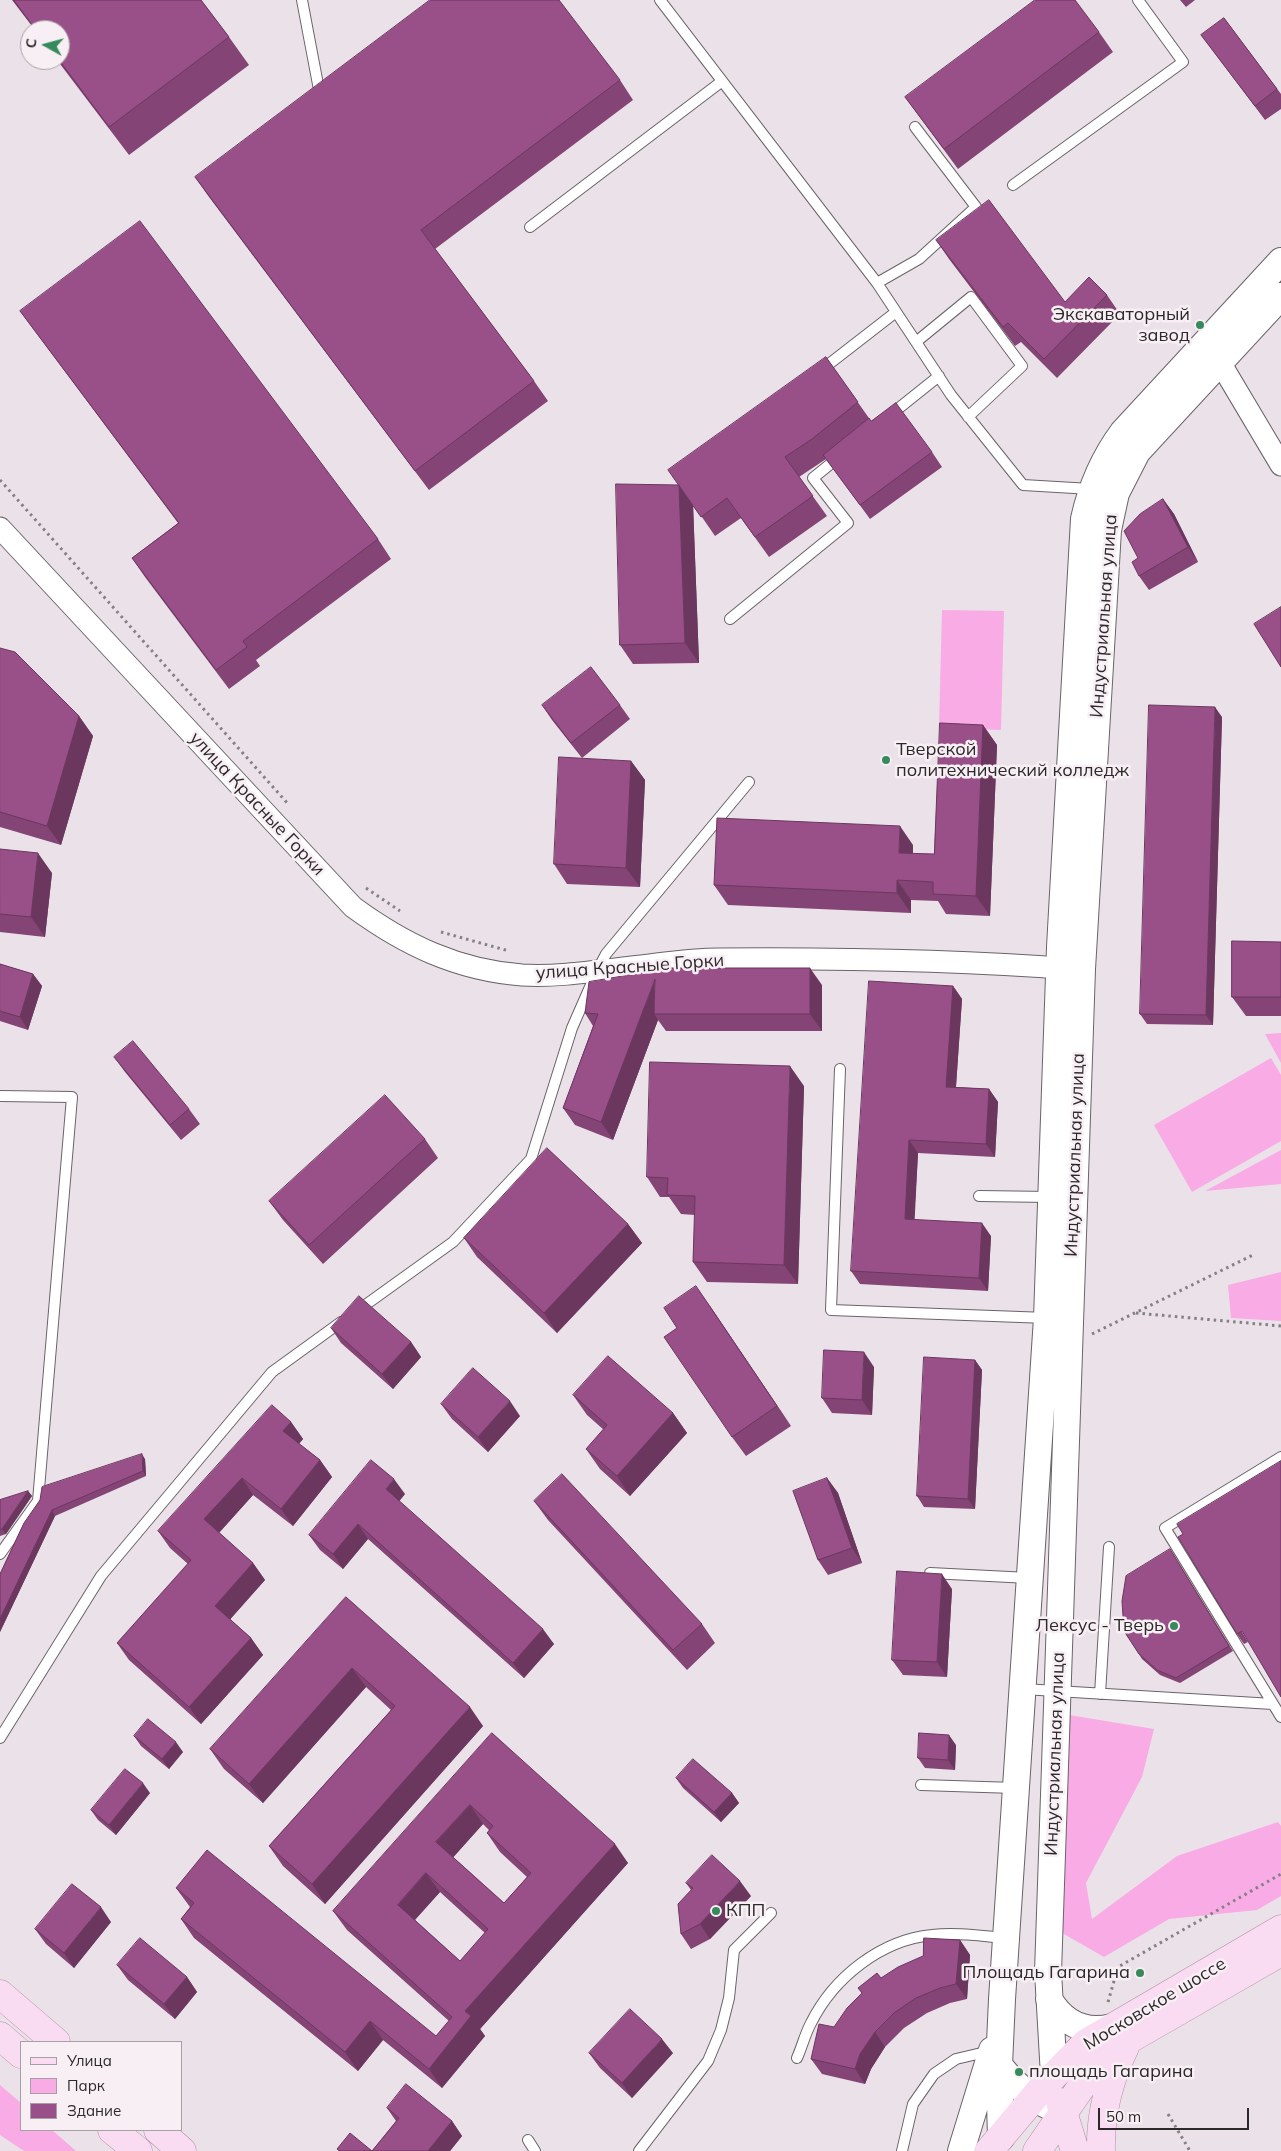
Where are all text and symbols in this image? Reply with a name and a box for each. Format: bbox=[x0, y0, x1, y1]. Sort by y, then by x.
north arrow bbox=[20, 20, 70, 70]
text: С bbox=[22, 37, 41, 49]
place label: Экскаваторный завод bbox=[1053, 304, 1190, 346]
marker: Экскаваторный завод bbox=[1194, 319, 1206, 331]
street label: Индустриальная улица bbox=[1086, 514, 1122, 718]
street label: улица Красные Горки bbox=[185, 728, 329, 880]
place label: Тверской политехнический колледж bbox=[896, 739, 1129, 782]
marker: Тверской политехнический колледж bbox=[880, 754, 892, 766]
street label: улица Красные Горки bbox=[535, 950, 725, 984]
street label: Индустриальная улица bbox=[1061, 1053, 1089, 1257]
place label: Лексус - Тверь bbox=[1035, 1615, 1164, 1637]
marker: Лексус - Тверь bbox=[1168, 1620, 1180, 1632]
street label: Индустриальная улица bbox=[1041, 1652, 1069, 1856]
place label: КПП bbox=[726, 1900, 765, 1922]
marker: КПП bbox=[710, 1905, 722, 1917]
street label: Московское шоссе bbox=[1080, 1953, 1230, 2055]
place label: Площадь Гагарина bbox=[963, 1962, 1130, 1984]
marker: Площадь Гагарина bbox=[1134, 1967, 1146, 1979]
legend bbox=[20, 2041, 182, 2131]
text: Улица bbox=[67, 2051, 112, 2070]
place label: площадь Гагарина bbox=[1029, 2061, 1193, 2083]
marker: площадь Гагарина bbox=[1013, 2066, 1025, 2078]
text: Парк bbox=[67, 2076, 105, 2095]
scale bar bbox=[1101, 2098, 1252, 2130]
text: Здание bbox=[67, 2101, 121, 2120]
text: 50 m bbox=[1106, 2107, 1141, 2126]

